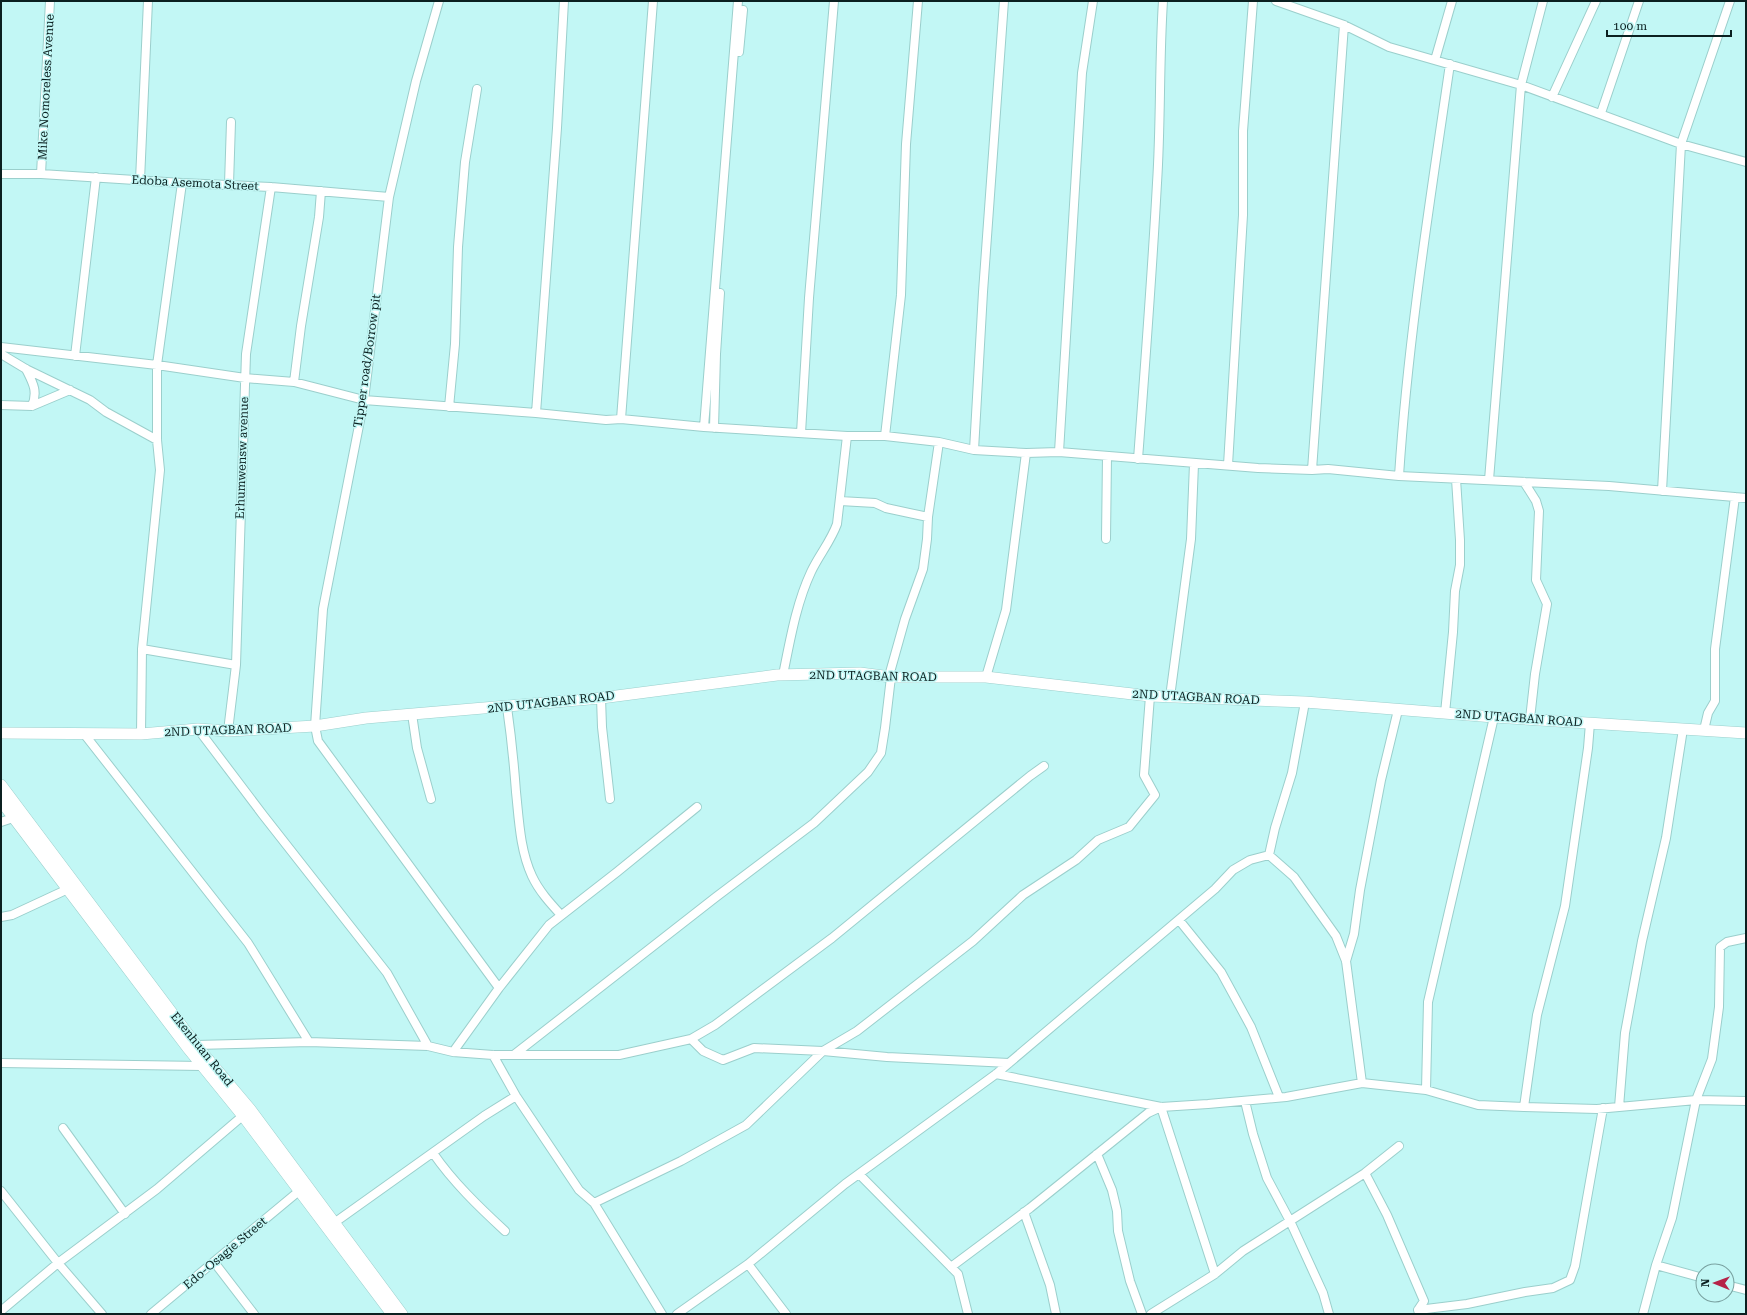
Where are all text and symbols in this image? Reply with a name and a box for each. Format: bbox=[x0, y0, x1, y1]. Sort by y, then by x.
scale bar bbox=[1607, 12, 1731, 38]
street label: Mike Nomoreless Avenue bbox=[35, 13, 57, 160]
text: 100 m bbox=[1613, 19, 1647, 33]
street label: Edoba Asemota Street bbox=[131, 173, 259, 193]
street label: Tipper road/Borrow pit bbox=[351, 293, 383, 429]
street label: Erhumwensw avenue bbox=[233, 396, 251, 519]
street label: 2ND UTAGBAN ROAD bbox=[809, 668, 937, 684]
street label: 2ND UTAGBAN ROAD bbox=[1132, 687, 1260, 707]
street label: 2ND UTAGBAN ROAD bbox=[487, 688, 615, 716]
street label: 2ND UTAGBAN ROAD bbox=[1455, 707, 1583, 729]
street label: 2ND UTAGBAN ROAD bbox=[164, 721, 292, 739]
street label: Ekenhuan Road bbox=[168, 1009, 236, 1089]
street label: Edo-Osagie Street bbox=[180, 1214, 270, 1292]
north arrow bbox=[1695, 1263, 1735, 1303]
text: N bbox=[1699, 1278, 1712, 1287]

